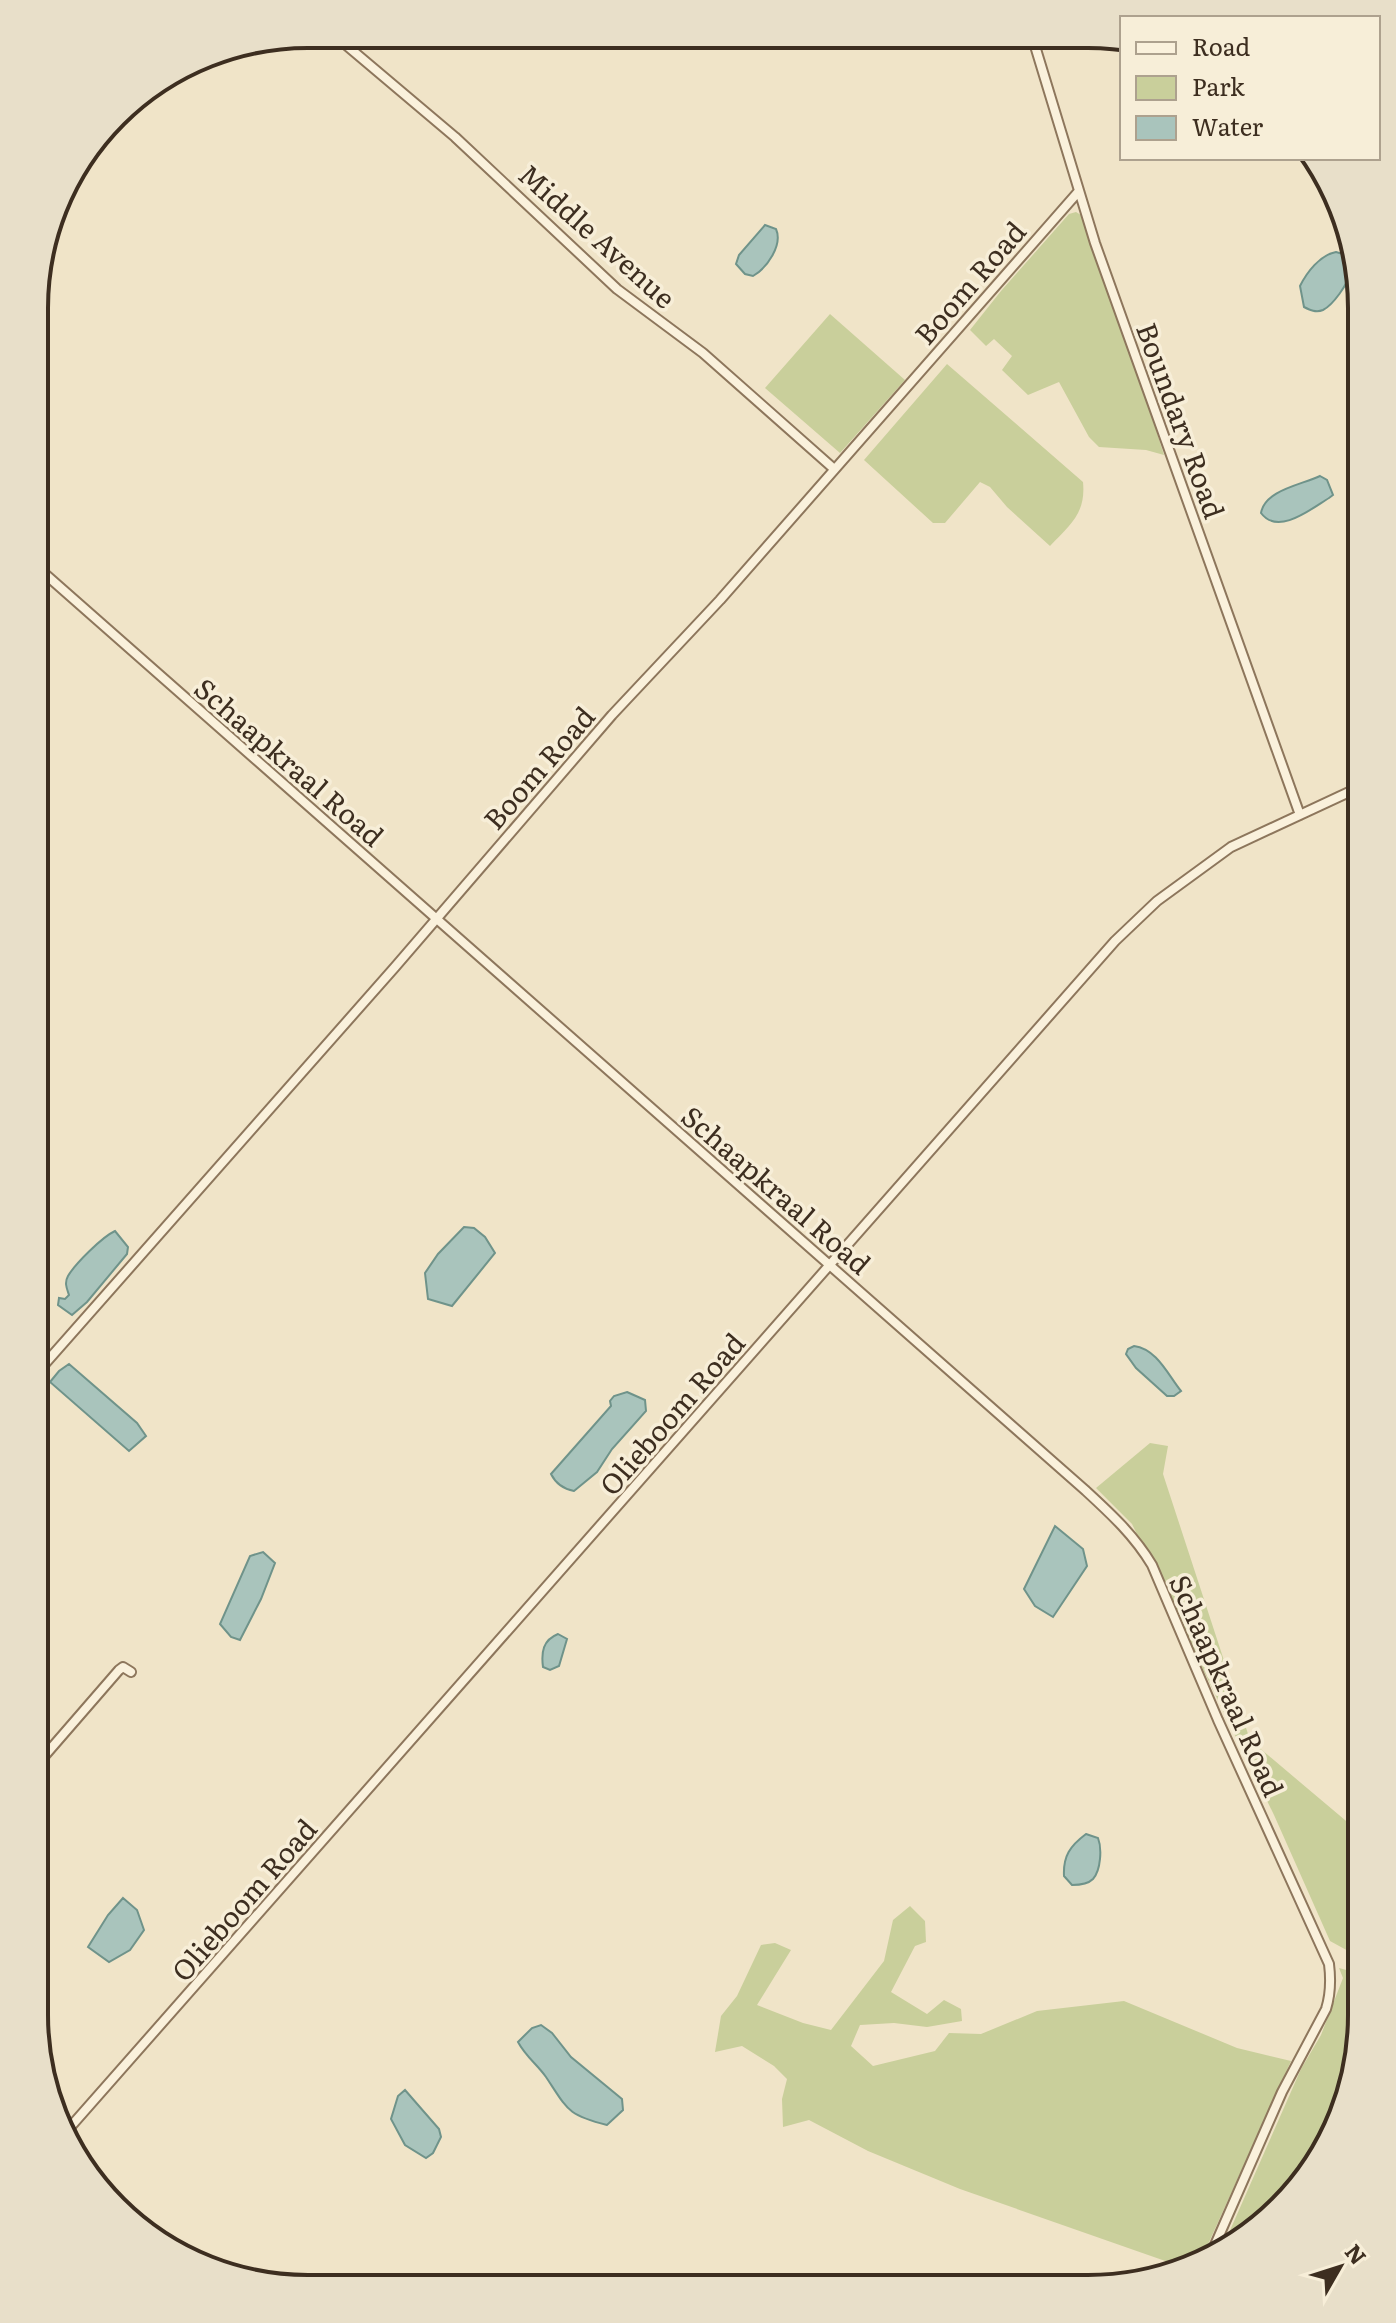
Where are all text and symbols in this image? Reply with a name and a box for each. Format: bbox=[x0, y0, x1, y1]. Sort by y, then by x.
legend bbox=[1120, 16, 1380, 160]
text: Road bbox=[1192, 28, 1251, 63]
text: Park bbox=[1192, 68, 1245, 103]
text: Water bbox=[1192, 108, 1264, 143]
street label: Middle Avenue bbox=[510, 153, 686, 317]
street label: Boom Road bbox=[903, 211, 1035, 353]
street label: Boundary Road bbox=[1127, 316, 1237, 524]
street label: Schaapkraal Road bbox=[186, 667, 394, 855]
street label: Boom Road bbox=[472, 696, 604, 838]
street label: Schaapkraal Road bbox=[673, 1095, 881, 1283]
street label: Olieboom Road bbox=[588, 1322, 754, 1504]
street label: Schaapkraal Road bbox=[1160, 1567, 1296, 1803]
street label: Olieboom Road bbox=[160, 1808, 326, 1990]
north arrow bbox=[1300, 2227, 1380, 2307]
text: N bbox=[1338, 2236, 1375, 2271]

